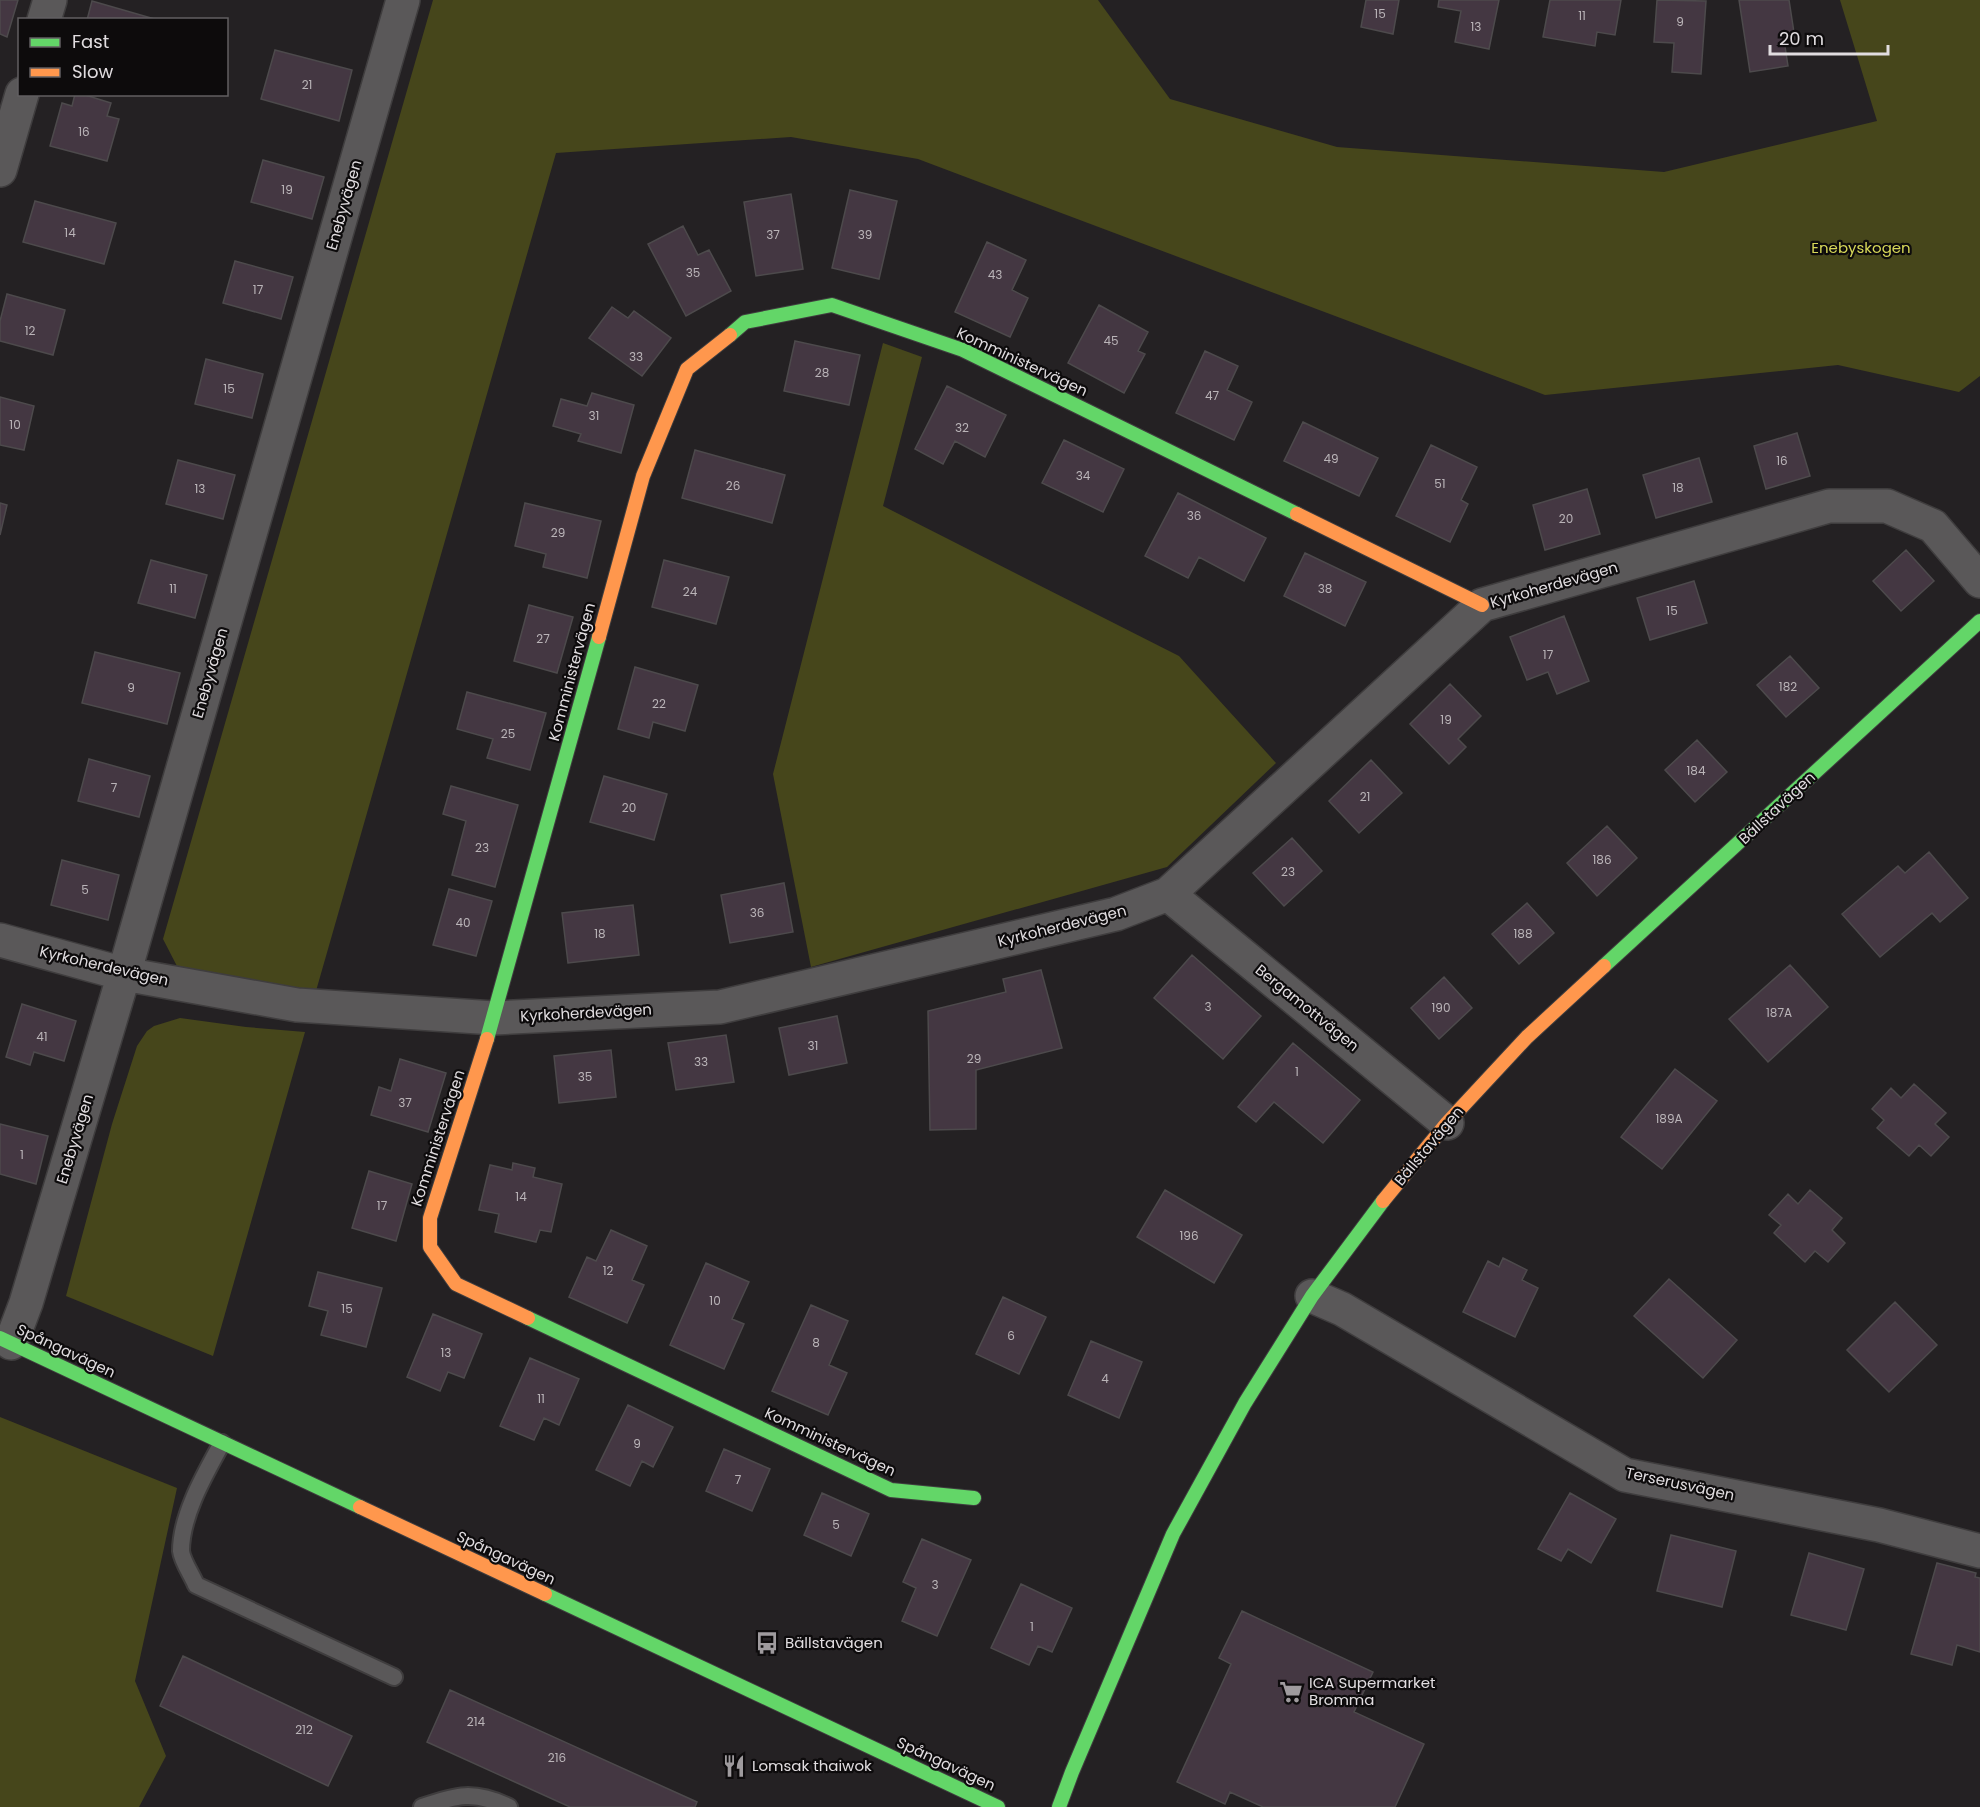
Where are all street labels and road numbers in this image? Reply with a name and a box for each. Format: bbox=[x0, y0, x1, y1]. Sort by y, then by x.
street label: Enebyvägen bbox=[321, 157, 366, 252]
street label: Komministervägen bbox=[953, 322, 1091, 401]
street label: Kyrkoherdevägen bbox=[1488, 556, 1620, 613]
street label: Komministervägen bbox=[543, 600, 600, 743]
street label: Enebyvägen bbox=[187, 625, 232, 720]
street label: Bällstavägen bbox=[1734, 767, 1820, 849]
street label: Kyrkoherdevägen bbox=[995, 899, 1128, 952]
street label: Kyrkoherdevägen bbox=[37, 940, 171, 991]
street label: Bergamottvägen bbox=[1251, 959, 1364, 1056]
street label: Kyrkoherdevägen bbox=[520, 999, 652, 1026]
street label: Komministervägen bbox=[406, 1067, 469, 1209]
street label: Enebyvägen bbox=[51, 1091, 98, 1186]
street label: Bällstavägen bbox=[1389, 1101, 1468, 1190]
street label: Spångavägen bbox=[13, 1319, 119, 1383]
street label: Komministervägen bbox=[761, 1402, 899, 1481]
street label: Terserusvägen bbox=[1624, 1462, 1736, 1505]
street label: Spångavägen bbox=[453, 1526, 559, 1590]
street label: Spångavägen bbox=[893, 1732, 999, 1796]

